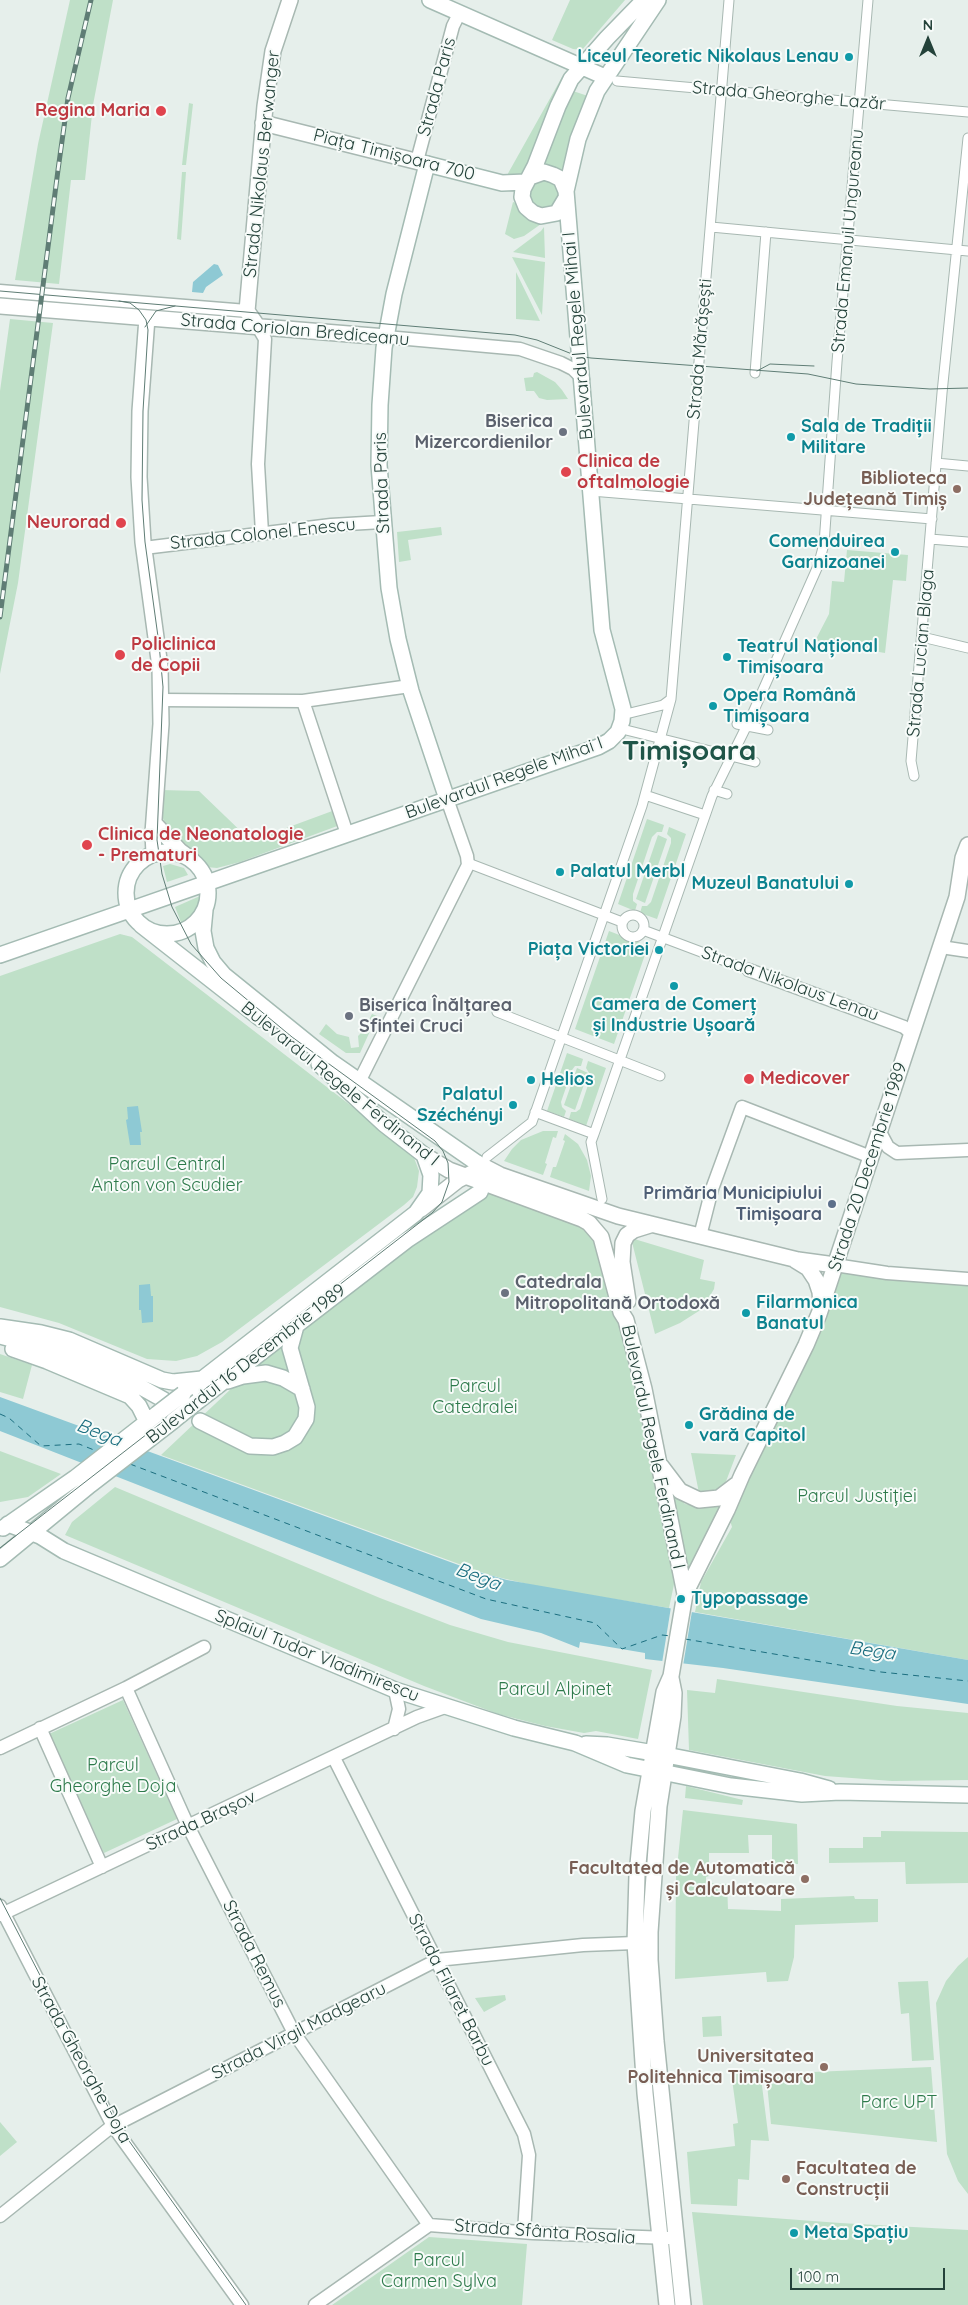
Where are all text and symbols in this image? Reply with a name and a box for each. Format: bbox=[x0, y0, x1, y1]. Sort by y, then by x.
north arrow bbox=[903, 15, 953, 65]
text: N bbox=[923, 16, 933, 34]
street label: Strada Paris bbox=[413, 35, 461, 139]
place label: Liceul Teoretic Nikolaus Lenau bbox=[577, 46, 839, 68]
street label: Strada Nikolaus Berwanger bbox=[239, 49, 285, 279]
marker: Liceul Teoretic Nikolaus Lenau bbox=[843, 51, 855, 63]
street label: Strada Gheorghe Lazăr bbox=[691, 77, 887, 115]
place label: Regina Maria bbox=[35, 100, 150, 122]
marker: Regina Maria bbox=[154, 104, 168, 118]
street label: Piața Timișoara 700 bbox=[311, 124, 477, 186]
street label: Strada Emanuil Ungureanu bbox=[827, 128, 869, 354]
street label: Bulevardul Regele Mihai I bbox=[558, 231, 598, 441]
street label: Strada Mărășești bbox=[683, 278, 717, 420]
street label: Strada Coriolan Brediceanu bbox=[180, 309, 410, 351]
place label: Biserica Mizercordienilor bbox=[415, 411, 553, 454]
place label: Sala de Tradiții Militare bbox=[801, 416, 932, 458]
marker: Biserica Mizercordienilor bbox=[557, 426, 569, 438]
marker: Sala de Tradiții Militare bbox=[785, 431, 797, 443]
street label: Strada Paris bbox=[369, 432, 395, 534]
place label: Clinica de oftalmologie bbox=[577, 451, 690, 494]
marker: Clinica de oftalmologie bbox=[559, 465, 573, 479]
place label: Biblioteca Județeană Timiș bbox=[803, 468, 947, 510]
marker: Biblioteca Județeană Timiș bbox=[951, 483, 963, 495]
place label: Neurorad bbox=[27, 512, 110, 534]
street label: Strada Colonel Enescu bbox=[169, 514, 357, 554]
marker: Neurorad bbox=[114, 516, 128, 530]
place label: Comenduirea Garnizoanei bbox=[769, 531, 885, 574]
marker: Comenduirea Garnizoanei bbox=[889, 546, 901, 558]
street label: Strada Lucian Blaga bbox=[903, 568, 939, 738]
place label: Policlinica de Copii bbox=[131, 634, 216, 676]
place label: Teatrul Național Timișoara bbox=[737, 636, 878, 679]
marker: Policlinica de Copii bbox=[113, 648, 127, 662]
marker: Teatrul Național Timișoara bbox=[721, 651, 733, 663]
place label: Opera Română Timișoara bbox=[723, 685, 856, 728]
marker: Opera Română Timișoara bbox=[707, 700, 719, 712]
street label: Bulevardul Regele Mihai I bbox=[402, 732, 606, 824]
district label: Timișoara bbox=[622, 735, 756, 769]
place label: Clinica de Neonatologie - Prematuri bbox=[98, 824, 304, 866]
marker: Clinica de Neonatologie - Prematuri bbox=[80, 838, 94, 852]
place label: Palatul Merbl bbox=[570, 861, 685, 883]
marker: Palatul Merbl bbox=[554, 866, 566, 878]
place label: Muzeul Banatului bbox=[691, 873, 839, 895]
marker: Muzeul Banatului bbox=[843, 878, 855, 890]
place label: Piața Victoriei bbox=[528, 939, 649, 961]
street label: Strada Nikolaus Lenau bbox=[698, 942, 882, 1026]
marker: Piața Victoriei bbox=[653, 944, 665, 956]
marker: Camera de Comerț și Industrie Ușoară bbox=[668, 980, 680, 992]
place label: Camera de Comerț și Industrie Ușoară bbox=[591, 994, 757, 1036]
place label: Biserica Înălțarea Sfintei Cruci bbox=[359, 995, 512, 1038]
street label: Bulevardul Regele Ferdinand I bbox=[236, 997, 444, 1171]
marker: Biserica Înălțarea Sfintei Cruci bbox=[343, 1010, 355, 1022]
street label: Strada 20 Decembrie 1989 bbox=[824, 1060, 912, 1274]
place label: Medicover bbox=[760, 1068, 850, 1090]
place label: Helios bbox=[541, 1069, 594, 1091]
marker: Medicover bbox=[742, 1072, 756, 1086]
marker: Helios bbox=[525, 1074, 537, 1086]
place label: Palatul Széchényi bbox=[417, 1084, 503, 1126]
marker: Palatul Széchényi bbox=[507, 1099, 519, 1111]
park label: Parcul Central Anton von Scudier bbox=[91, 1154, 243, 1196]
place label: Primăria Municipiului Timișoara bbox=[643, 1183, 822, 1226]
marker: Primăria Municipiului Timișoara bbox=[826, 1198, 838, 1210]
place label: Catedrala Mitropolitană Ortodoxă bbox=[515, 1272, 720, 1315]
street label: Bulevardul 16 Decembrie 1989 bbox=[142, 1279, 350, 1449]
marker: Catedrala Mitropolitană Ortodoxă bbox=[499, 1287, 511, 1299]
place label: Filarmonica Banatul bbox=[756, 1292, 858, 1335]
marker: Filarmonica Banatul bbox=[740, 1307, 752, 1319]
street label: Bulevardul Regele Ferdinand I bbox=[617, 1323, 689, 1571]
park label: Parcul Catedralei bbox=[432, 1376, 518, 1418]
place label: Grădina de vară Capitol bbox=[699, 1404, 806, 1446]
water label: Bega bbox=[73, 1414, 125, 1452]
marker: Grădina de vară Capitol bbox=[683, 1419, 695, 1431]
park label: Parcul Justiției bbox=[797, 1486, 917, 1508]
water label: Bega bbox=[452, 1558, 504, 1596]
place label: Typopassage bbox=[691, 1588, 808, 1610]
marker: Typopassage bbox=[675, 1593, 687, 1605]
street label: Splaiul Tudor Vladimirescu bbox=[212, 1605, 422, 1707]
water label: Bega bbox=[848, 1636, 896, 1666]
park label: Parcul Alpinet bbox=[498, 1679, 612, 1701]
park label: Parcul Gheorghe Doja bbox=[50, 1755, 176, 1798]
street label: Strada Brașov bbox=[143, 1786, 259, 1856]
place label: Facultatea de Automatică și Calculatoare bbox=[569, 1858, 795, 1900]
marker: Facultatea de Automatică și Calculatoare bbox=[799, 1873, 811, 1885]
street label: Strada Remus bbox=[218, 1897, 290, 2011]
street label: Strada Filaret Barbu bbox=[403, 1910, 499, 2070]
street label: Strada Gheorghe Doja bbox=[26, 1973, 136, 2147]
street label: Strada Virgil Madgearu bbox=[208, 1978, 390, 2084]
place label: Universitatea Politehnica Timișoara bbox=[627, 2046, 814, 2088]
marker: Universitatea Politehnica Timișoara bbox=[818, 2061, 830, 2073]
park label: Parc UPT bbox=[861, 2092, 937, 2114]
place label: Facultatea de Construcții bbox=[796, 2158, 917, 2200]
marker: Facultatea de Construcții bbox=[780, 2173, 792, 2185]
street label: Strada Sfânta Rosalia bbox=[454, 2215, 636, 2249]
place label: Meta Spațiu bbox=[804, 2222, 909, 2244]
marker: Meta Spațiu bbox=[788, 2227, 800, 2239]
park label: Parcul Carmen Sylva bbox=[381, 2250, 497, 2292]
scale bar bbox=[793, 2258, 948, 2290]
text: 100 m bbox=[798, 2267, 839, 2286]

